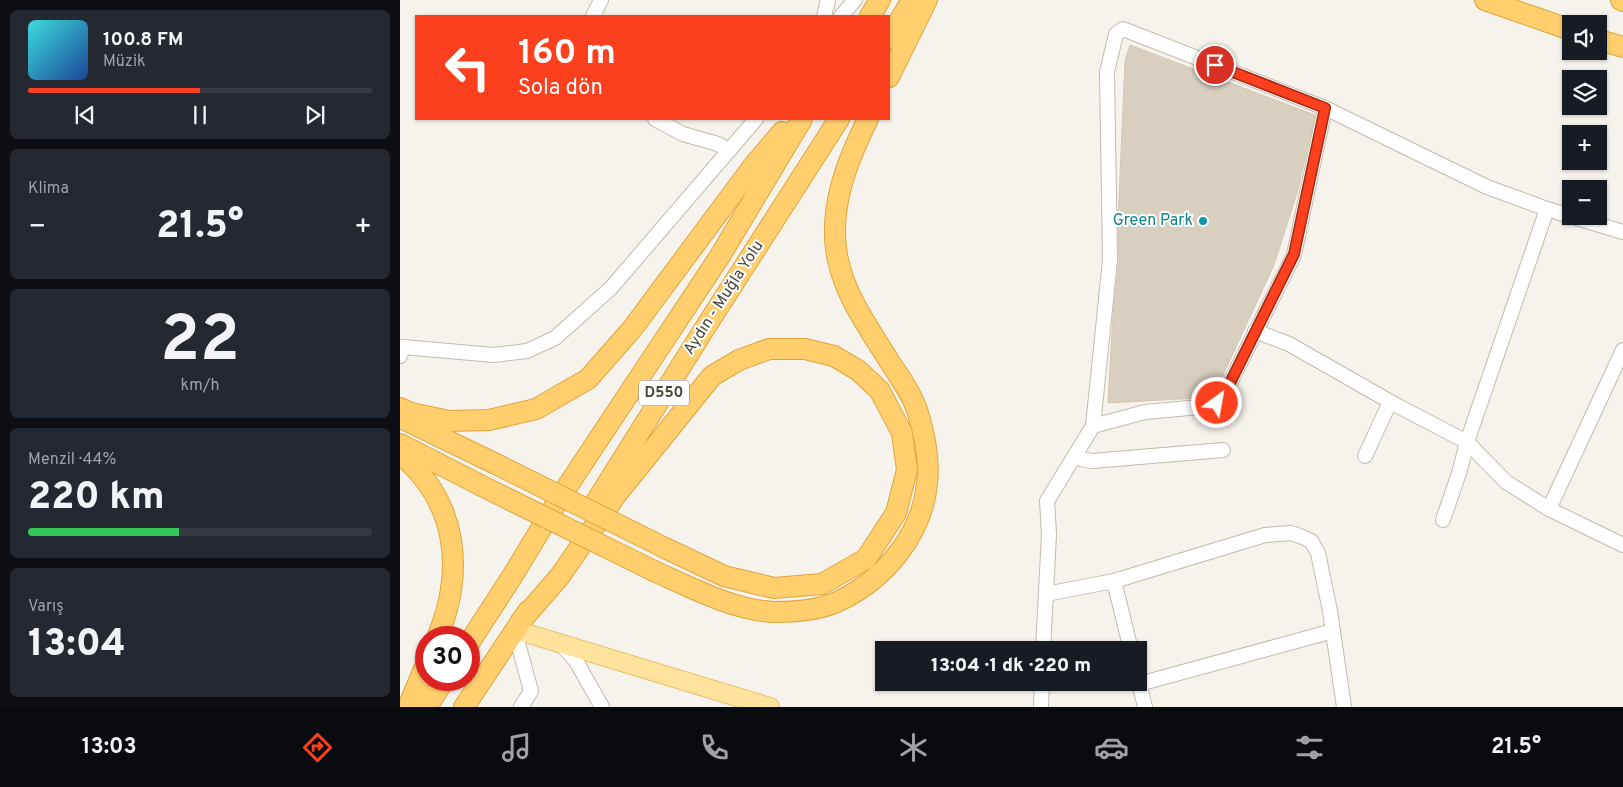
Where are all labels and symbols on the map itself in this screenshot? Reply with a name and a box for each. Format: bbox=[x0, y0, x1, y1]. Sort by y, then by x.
pin bbox=[1194, 44, 1236, 86]
place label: Green Park bbox=[1113, 211, 1193, 231]
marker: Green Park bbox=[1197, 215, 1209, 227]
street label: Aydın - Muğla Yolu bbox=[680, 237, 768, 359]
position arrow bbox=[1190, 376, 1242, 428]
road number: D550 bbox=[639, 380, 689, 406]
speed limit sign: 30 bbox=[415, 626, 480, 691]

